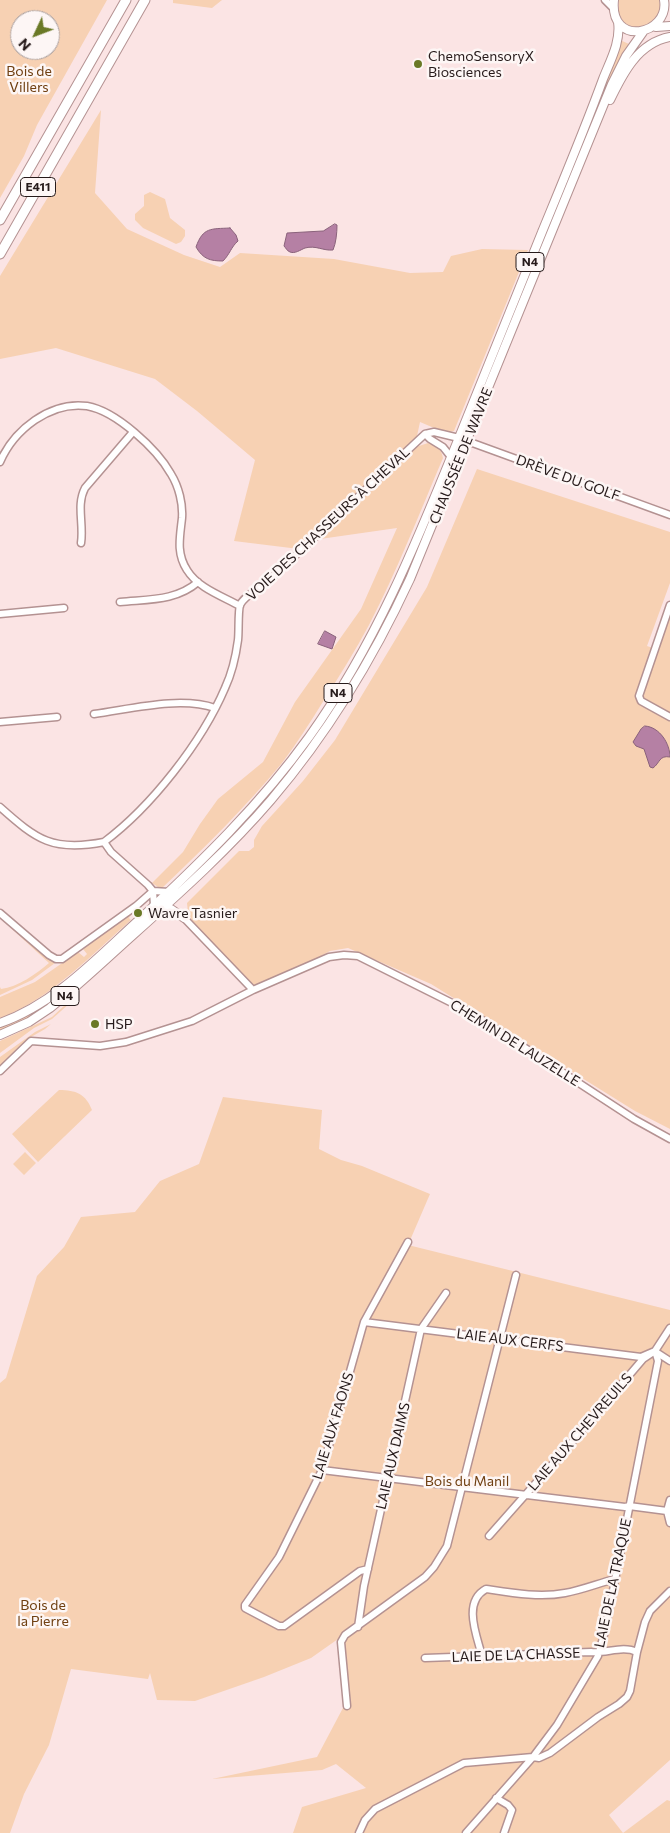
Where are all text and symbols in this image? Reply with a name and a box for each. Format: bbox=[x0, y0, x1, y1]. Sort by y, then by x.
north arrow bbox=[10, 10, 60, 60]
text: N bbox=[15, 35, 34, 55]
place label: ChemoSensoryX Biosciences bbox=[428, 48, 534, 80]
marker: ChemoSensoryX Biosciences bbox=[412, 58, 424, 70]
park label: Bois de Villers bbox=[6, 63, 52, 95]
road number: E411 bbox=[20, 178, 56, 196]
road number: N4 bbox=[516, 252, 544, 272]
street label: CHAUSSÉE DE WAVRE bbox=[426, 385, 496, 527]
street label: VOIE DES CHASSEURS À CHEVAL bbox=[243, 444, 413, 604]
street label: DRÈVE DU GOLF bbox=[514, 451, 622, 505]
road number: N4 bbox=[324, 684, 352, 702]
place label: Wavre Tasnier bbox=[148, 905, 237, 921]
marker: Wavre Tasnier bbox=[132, 907, 144, 919]
road number: N4 bbox=[51, 986, 79, 1006]
street label: CHEMIN DE LAUZELLE bbox=[447, 996, 583, 1090]
place label: HSP bbox=[105, 1016, 132, 1032]
marker: HSP bbox=[89, 1018, 101, 1030]
street label: LAIE AUX CERFS bbox=[456, 1325, 564, 1355]
street label: LAIE AUX FAONS bbox=[309, 1370, 357, 1482]
street label: LAIE AUX CHEVREUILS bbox=[524, 1370, 636, 1494]
street label: LAIE AUX DAIMS bbox=[373, 1401, 413, 1511]
park label: Bois du Manil bbox=[425, 1473, 509, 1489]
street label: LAIE DE LA TRAQUE bbox=[591, 1517, 635, 1649]
park label: Bois de la Pierre bbox=[17, 1597, 69, 1630]
street label: LAIE DE LA CHASSE bbox=[451, 1644, 581, 1666]

